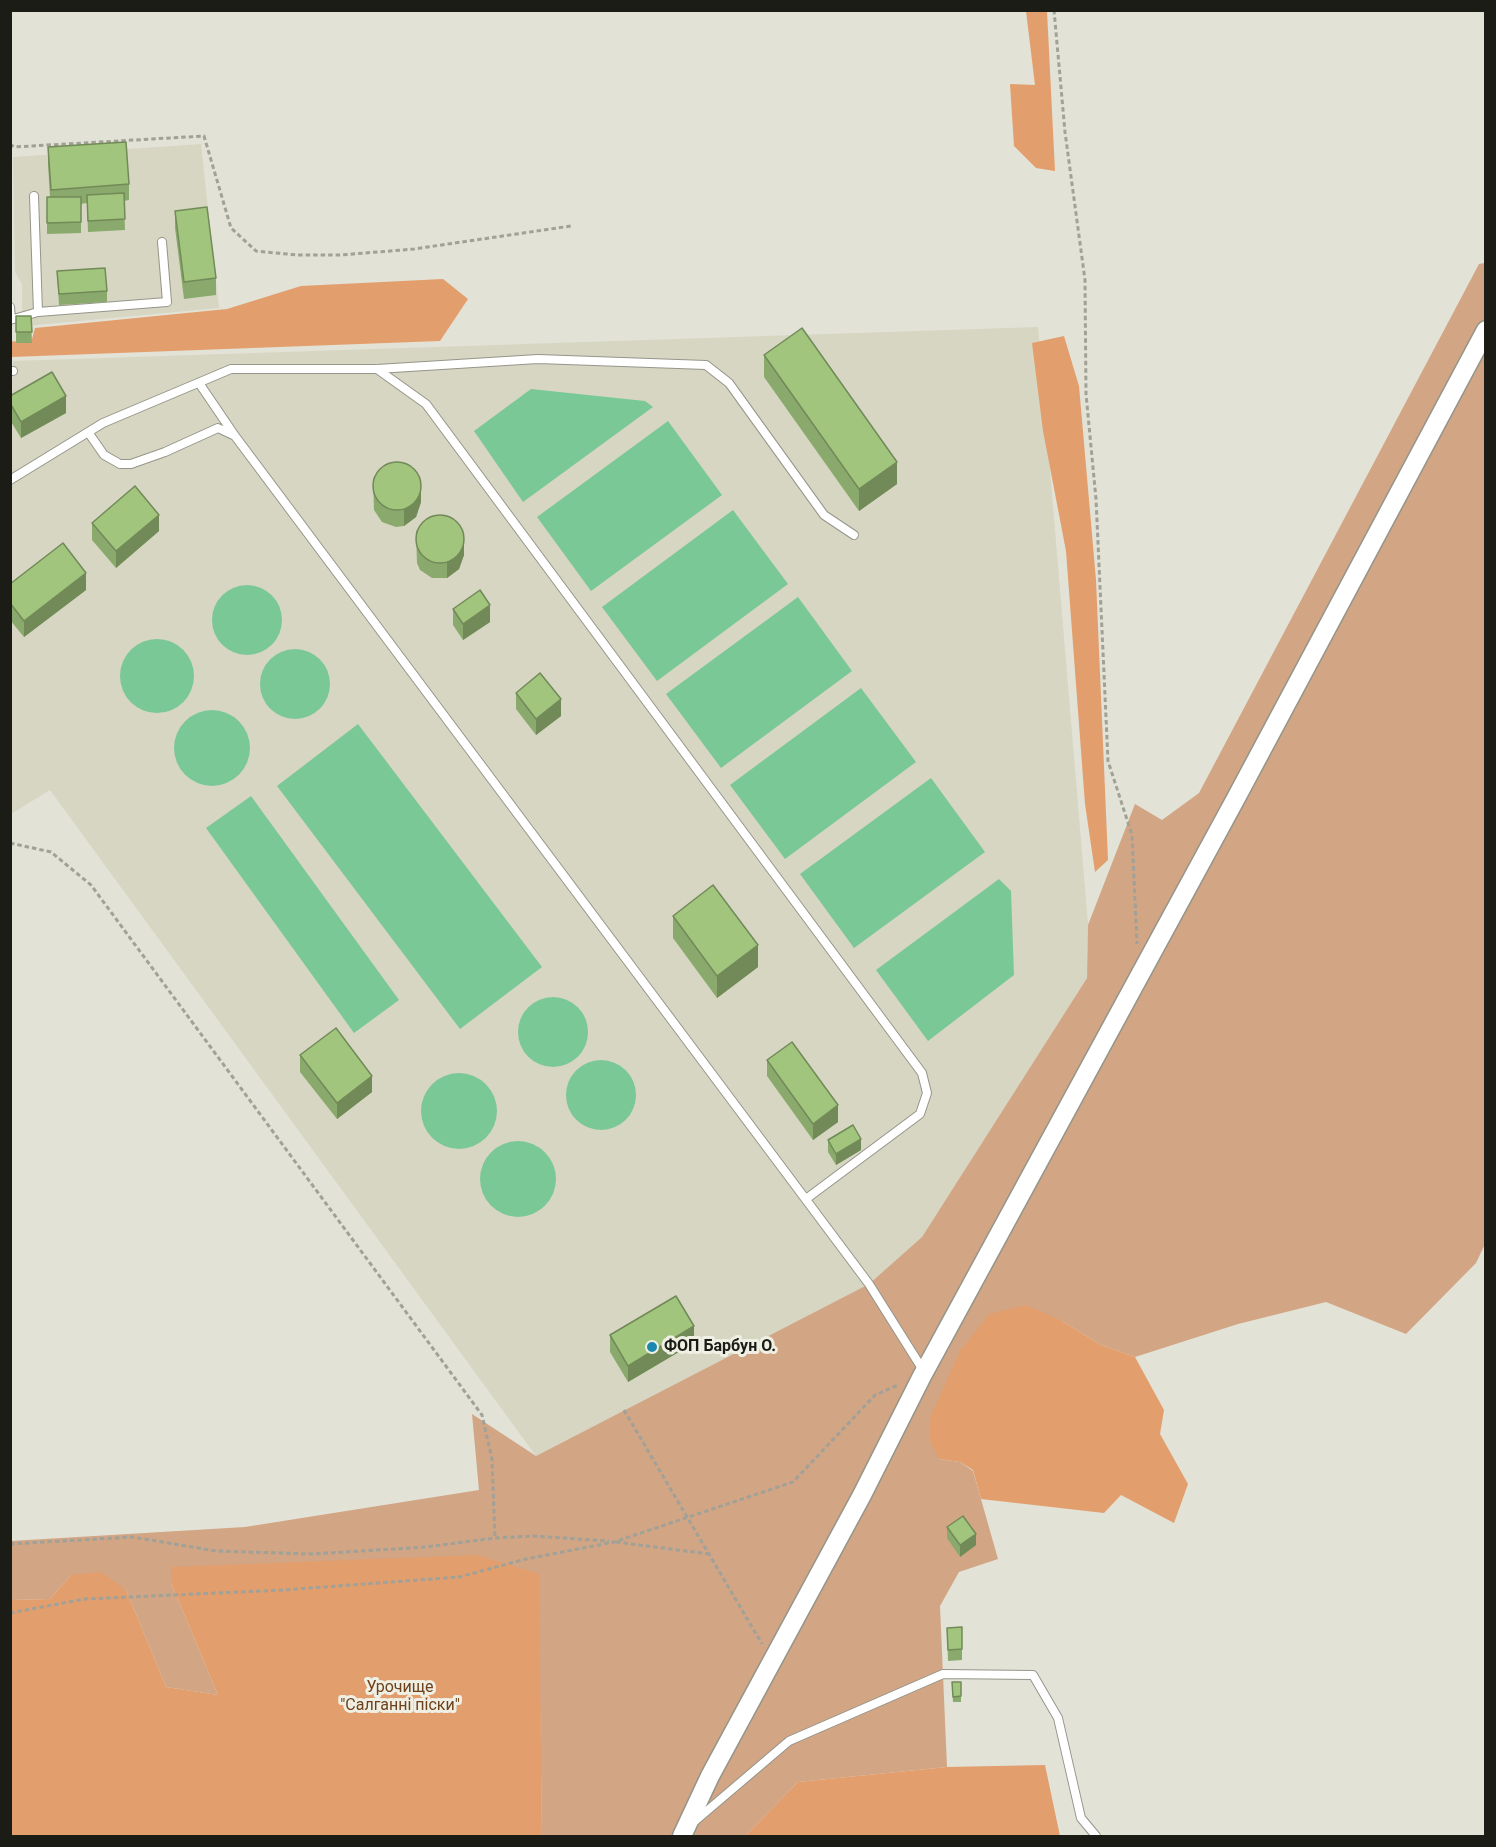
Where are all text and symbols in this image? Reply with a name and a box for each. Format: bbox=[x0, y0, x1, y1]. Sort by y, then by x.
place label: ФОП Барбун О. bbox=[664, 1337, 776, 1357]
marker: ФОП Барбун О. bbox=[645, 1340, 659, 1354]
park label: Урочище "Салганні піски" bbox=[340, 1678, 460, 1716]

